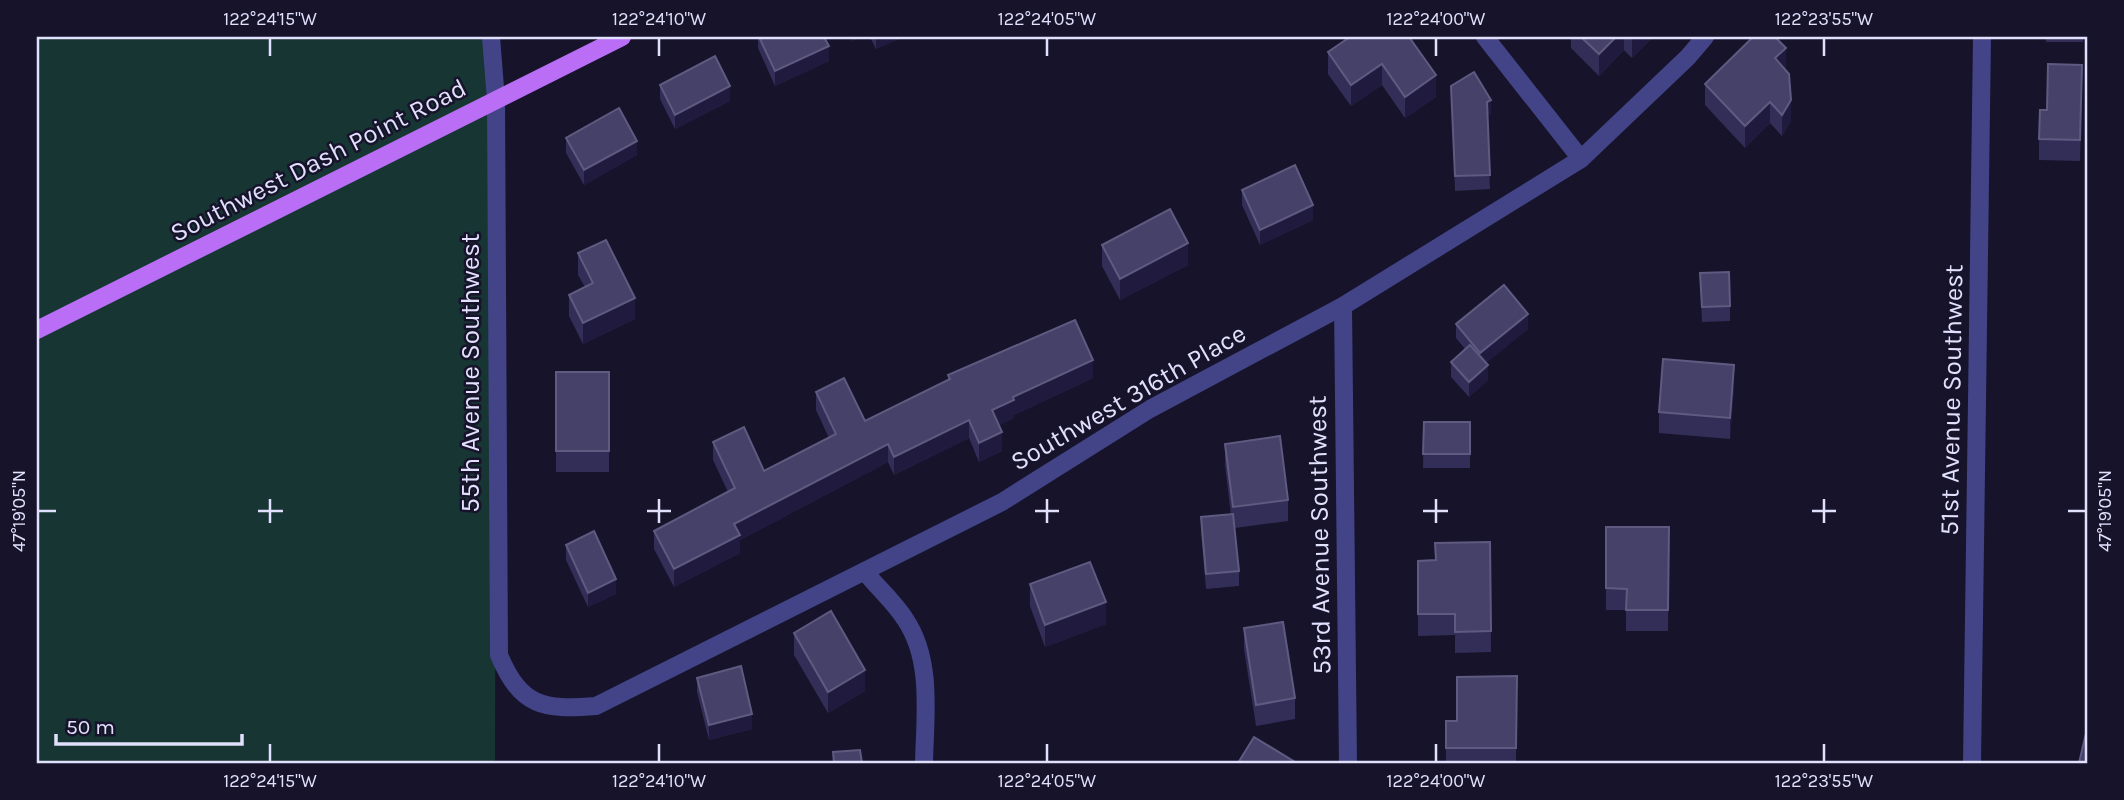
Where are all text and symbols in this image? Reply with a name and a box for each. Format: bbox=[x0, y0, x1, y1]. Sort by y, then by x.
text: 122°24'15"W bbox=[223, 8, 317, 30]
text: 122°24'10"W bbox=[612, 8, 706, 30]
text: 122°24'05"W bbox=[998, 8, 1096, 30]
text: 122°24'00"W bbox=[1387, 8, 1485, 30]
text: 122°23'55"W bbox=[1775, 8, 1873, 30]
street label: Southwest Dash Point Road bbox=[165, 72, 471, 249]
street label: 55th Avenue Southwest bbox=[455, 233, 486, 513]
street label: 51st Avenue Southwest bbox=[1934, 264, 1969, 536]
street label: Southwest 316th Place bbox=[1005, 317, 1251, 477]
street label: 53rd Avenue Southwest bbox=[1302, 395, 1337, 675]
text: 47°19'05"N bbox=[8, 470, 30, 552]
text: 47°19'05"N bbox=[2094, 470, 2116, 552]
scale bar bbox=[56, 702, 242, 746]
text: 50 m bbox=[66, 715, 115, 739]
text: 122°24'15"W bbox=[223, 770, 317, 792]
text: 122°24'10"W bbox=[612, 770, 706, 792]
text: 122°24'05"W bbox=[998, 770, 1096, 792]
text: 122°24'00"W bbox=[1387, 770, 1485, 792]
text: 122°23'55"W bbox=[1775, 770, 1873, 792]

